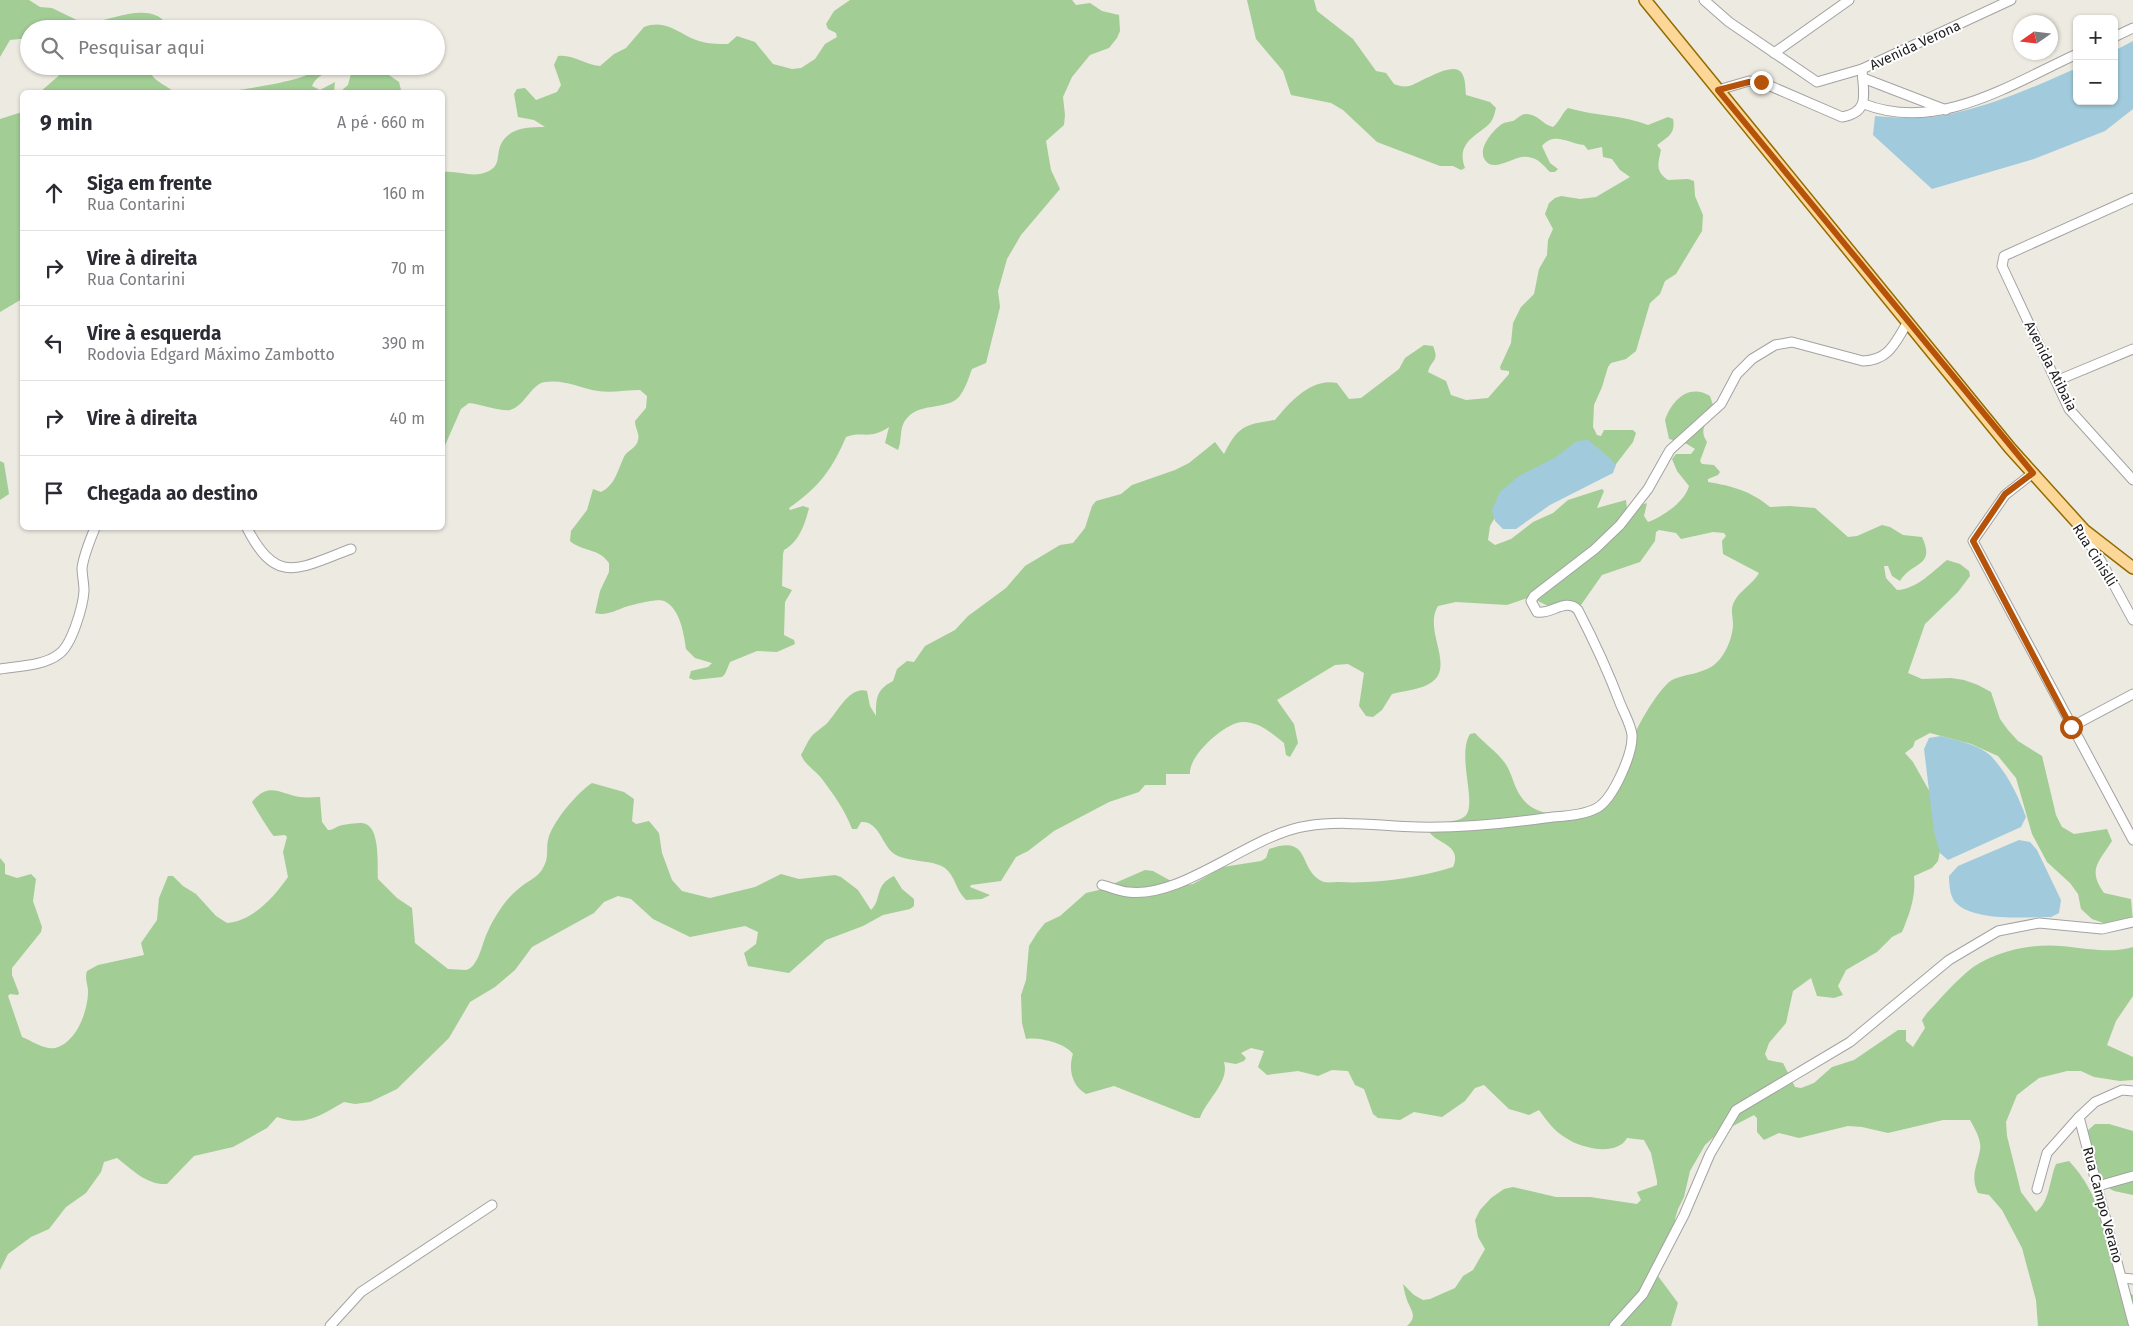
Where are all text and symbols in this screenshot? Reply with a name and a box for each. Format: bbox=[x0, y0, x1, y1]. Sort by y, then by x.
north arrow bbox=[2013, 15, 2058, 60]
map controls bbox=[2073, 15, 2118, 105]
button: + bbox=[2073, 15, 2118, 60]
street label: Avenida Verona bbox=[1867, 17, 1963, 74]
search box bbox=[20, 20, 445, 75]
icon: search bbox=[38, 34, 66, 62]
text: Pesquisar aqui bbox=[78, 36, 205, 59]
button: − bbox=[2073, 60, 2118, 105]
route end bbox=[1750, 71, 1773, 94]
text: 9 min bbox=[40, 110, 93, 136]
text: A pé · 660 m bbox=[337, 113, 425, 132]
text: Siga em frente bbox=[87, 172, 212, 195]
icon: ahead bbox=[40, 179, 68, 207]
text: 160 m bbox=[383, 184, 425, 203]
text: Rua Contarini bbox=[87, 195, 185, 214]
text: Vire à direita bbox=[87, 247, 197, 270]
icon: right bbox=[40, 254, 68, 282]
text: 70 m bbox=[391, 259, 425, 278]
text: Rua Contarini bbox=[87, 270, 185, 289]
street label: Avenida Atibaia bbox=[2021, 318, 2081, 414]
text: Vire à esquerda bbox=[87, 322, 221, 345]
icon: left bbox=[40, 329, 68, 357]
text: 390 m bbox=[382, 334, 425, 353]
text: Rodovia Edgard Máximo Zambotto bbox=[87, 345, 335, 364]
icon: right bbox=[40, 404, 68, 432]
text: Vire à direita bbox=[87, 407, 197, 430]
text: 40 m bbox=[390, 409, 425, 428]
icon: arrive bbox=[40, 479, 68, 507]
text: Chegada ao destino bbox=[87, 482, 258, 505]
street label: Rua Cinislli bbox=[2069, 521, 2120, 590]
route start bbox=[2060, 716, 2083, 739]
street label: Rua Campo Verano bbox=[2079, 1145, 2126, 1265]

